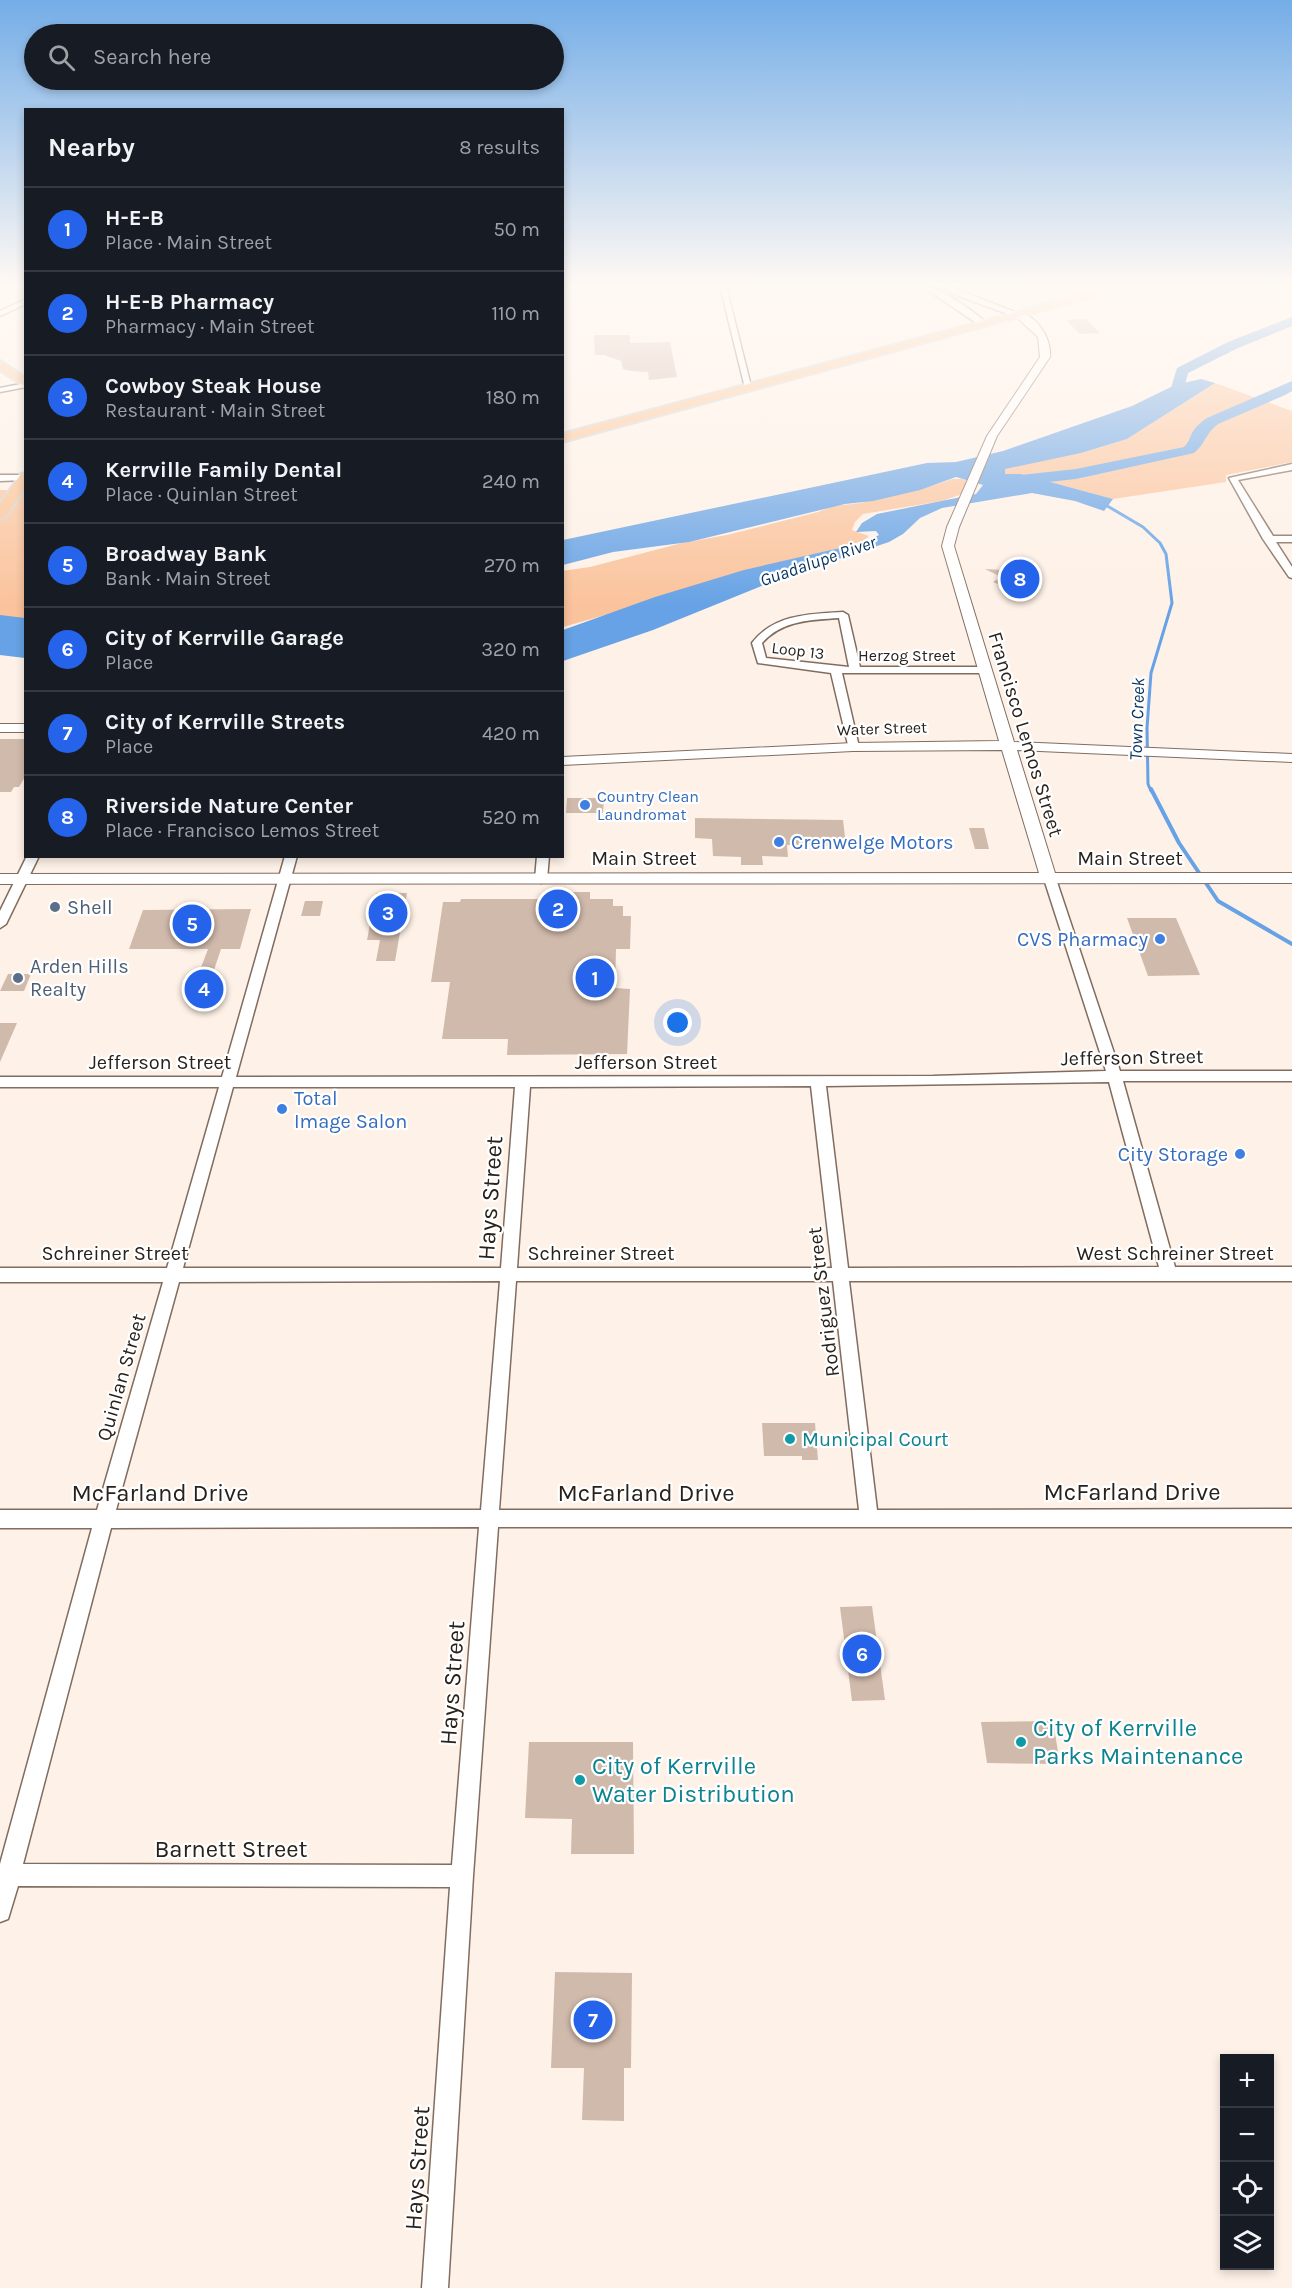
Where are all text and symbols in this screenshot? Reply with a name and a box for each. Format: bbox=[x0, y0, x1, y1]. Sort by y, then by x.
search box bbox=[24, 24, 564, 90]
icon: search bbox=[45, 41, 78, 74]
text: Search here bbox=[93, 44, 211, 70]
text: Nearby bbox=[48, 132, 135, 163]
text: 8 results bbox=[459, 136, 540, 159]
text: H-E-B bbox=[105, 205, 164, 231]
text: 1 bbox=[64, 218, 71, 241]
text: 50 m bbox=[493, 218, 540, 241]
text: Place · Main Street bbox=[105, 231, 272, 254]
text: H-E-B Pharmacy bbox=[105, 289, 274, 315]
text: 2 bbox=[61, 302, 74, 325]
text: 110 m bbox=[491, 302, 540, 325]
text: Pharmacy · Main Street bbox=[105, 315, 314, 338]
text: Cowboy Steak House bbox=[105, 373, 322, 399]
text: 3 bbox=[61, 386, 74, 409]
text: 180 m bbox=[486, 386, 540, 409]
text: Restaurant · Main Street bbox=[105, 399, 325, 422]
text: Kerrville Family Dental bbox=[105, 457, 342, 483]
text: 4 bbox=[62, 470, 73, 493]
text: 240 m bbox=[482, 470, 540, 493]
text: Place · Quinlan Street bbox=[105, 483, 298, 506]
water label: Guadalupe River bbox=[757, 531, 880, 591]
text: Broadway Bank bbox=[105, 541, 267, 567]
text: 5 bbox=[62, 554, 73, 577]
text: 270 m bbox=[484, 554, 540, 577]
pin: 8 bbox=[1000, 556, 1040, 602]
text: Bank · Main Street bbox=[105, 567, 270, 590]
text: City of Kerrville Garage bbox=[105, 625, 344, 651]
street label: Francisco Lemos Street bbox=[983, 629, 1068, 840]
text: 6 bbox=[61, 638, 74, 661]
text: 320 m bbox=[481, 638, 540, 661]
street label: Loop 13 bbox=[771, 638, 825, 663]
street label: Herzog Street bbox=[858, 646, 956, 665]
text: Place bbox=[105, 651, 153, 674]
water label: Town Creek bbox=[1125, 676, 1149, 761]
text: City of Kerrville Streets bbox=[105, 709, 345, 735]
street label: Water Street bbox=[837, 717, 927, 740]
text: 7 bbox=[63, 722, 72, 745]
text: 420 m bbox=[482, 722, 540, 745]
text: Place bbox=[105, 735, 153, 758]
place label: Country Clean Laundromat bbox=[597, 787, 699, 824]
text: Riverside Nature Center bbox=[105, 793, 353, 819]
marker: Country Clean Laundromat bbox=[578, 798, 592, 812]
text: 8 bbox=[61, 806, 74, 829]
text: 520 m bbox=[482, 806, 540, 829]
text: Place · Francisco Lemos Street bbox=[105, 819, 379, 842]
place label: Crenwelge Motors bbox=[791, 831, 954, 854]
marker: Crenwelge Motors bbox=[772, 835, 786, 849]
street label: Main Street bbox=[591, 847, 697, 870]
street label: Main Street bbox=[1077, 847, 1183, 870]
pin: 2 bbox=[538, 886, 578, 932]
pin: 3 bbox=[368, 890, 408, 936]
place label: Shell bbox=[67, 896, 113, 919]
marker: Shell bbox=[48, 900, 62, 914]
pin: 5 bbox=[172, 902, 212, 946]
place label: CVS Pharmacy bbox=[1017, 928, 1148, 951]
marker: CVS Pharmacy bbox=[1153, 932, 1167, 946]
place label: Arden Hills Realty bbox=[30, 955, 129, 1001]
pin: 1 bbox=[576, 956, 614, 1000]
pin: 4 bbox=[184, 966, 224, 1012]
marker: Arden Hills Realty bbox=[11, 971, 25, 985]
your location bbox=[663, 1008, 692, 1037]
street label: Jefferson Street bbox=[1060, 1045, 1204, 1070]
street label: Jefferson Street bbox=[89, 1051, 232, 1074]
street label: Jefferson Street bbox=[575, 1051, 718, 1074]
place label: Total Image Salon bbox=[294, 1087, 407, 1133]
marker: Total Image Salon bbox=[275, 1102, 289, 1116]
street label: Hays Street bbox=[472, 1135, 508, 1261]
place label: City Storage bbox=[1118, 1143, 1228, 1166]
marker: City Storage bbox=[1233, 1147, 1247, 1161]
street label: Rodriguez Street bbox=[803, 1225, 844, 1378]
street label: Schreiner Street bbox=[41, 1242, 189, 1265]
street label: Schreiner Street bbox=[527, 1242, 675, 1265]
street label: West Schreiner Street bbox=[1076, 1242, 1274, 1265]
street label: Quinlan Street bbox=[92, 1310, 151, 1444]
place label: Municipal Court bbox=[802, 1428, 949, 1451]
marker: Municipal Court bbox=[783, 1432, 797, 1446]
street label: McFarland Drive bbox=[1044, 1478, 1221, 1506]
street label: McFarland Drive bbox=[72, 1479, 249, 1507]
street label: McFarland Drive bbox=[558, 1479, 735, 1507]
street label: Hays Street bbox=[434, 1620, 470, 1746]
pin: 6 bbox=[842, 1632, 882, 1676]
place label: City of Kerrville Parks Maintenance bbox=[1033, 1714, 1243, 1770]
marker: City of Kerrville Parks Maintenance bbox=[1014, 1735, 1028, 1749]
place label: City of Kerrville Water Distribution bbox=[592, 1752, 795, 1808]
marker: City of Kerrville Water Distribution bbox=[573, 1773, 587, 1787]
street label: Barnett Street bbox=[154, 1835, 308, 1863]
pin: 7 bbox=[574, 1998, 612, 2042]
map controls bbox=[1220, 2054, 1274, 2270]
button: + bbox=[1220, 2054, 1274, 2108]
street label: Hays Street bbox=[399, 2105, 435, 2231]
button: − bbox=[1220, 2108, 1274, 2162]
button: locate bbox=[1220, 2162, 1274, 2216]
button: layers bbox=[1220, 2216, 1274, 2270]

